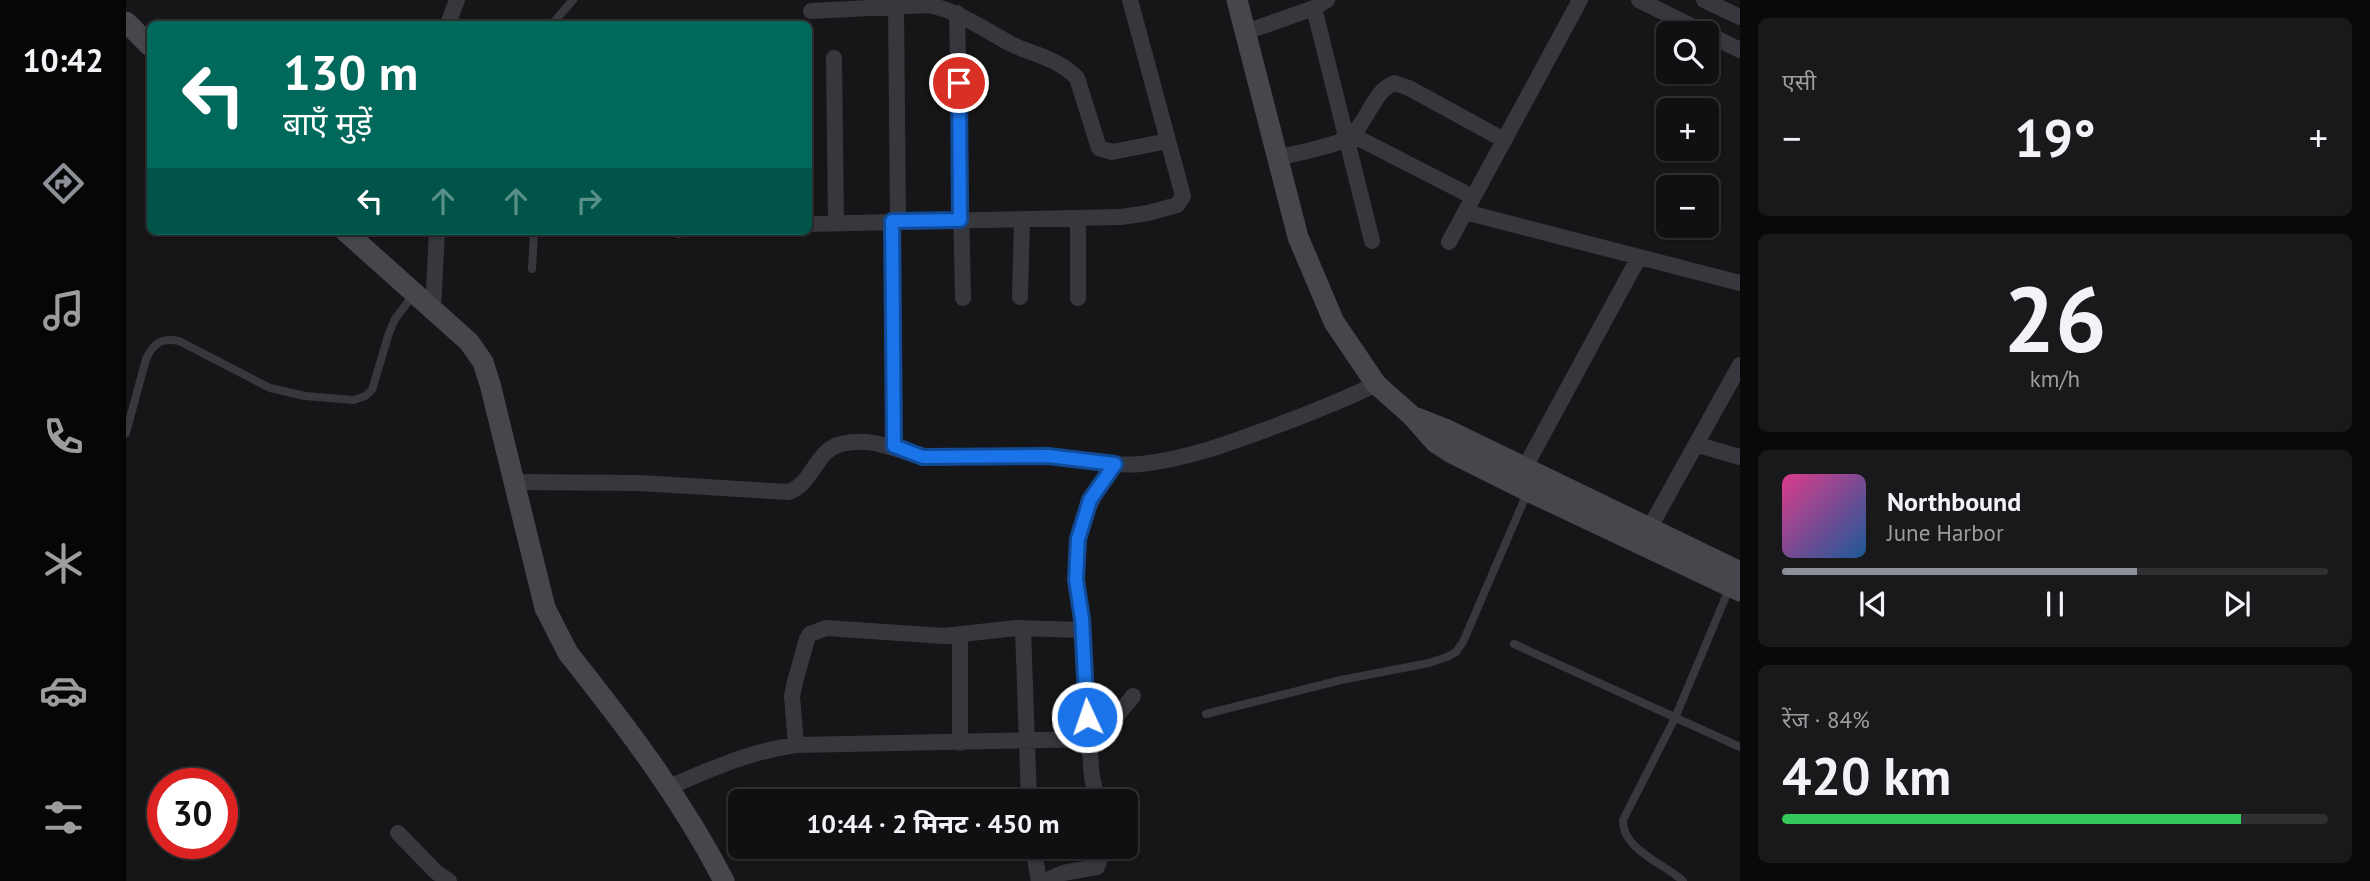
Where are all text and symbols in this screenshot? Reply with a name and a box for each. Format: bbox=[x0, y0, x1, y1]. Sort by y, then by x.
map controls bbox=[1656, 21, 1719, 238]
button: search bbox=[1656, 21, 1719, 84]
text: 10:42 bbox=[22, 39, 104, 81]
text: 130 m bbox=[283, 40, 418, 104]
icon: left bbox=[168, 49, 259, 140]
pin bbox=[929, 53, 989, 113]
icon: arrive bbox=[940, 64, 978, 102]
text: एसी bbox=[1782, 67, 1816, 96]
button: + bbox=[1656, 98, 1719, 161]
text: बाएँ मुड़ें bbox=[283, 102, 372, 144]
text: 19° bbox=[2014, 104, 2096, 171]
text: − bbox=[1782, 113, 1801, 162]
text: + bbox=[2309, 113, 2328, 162]
icon: directions bbox=[39, 159, 88, 208]
button: − bbox=[1656, 175, 1719, 238]
icon: left bbox=[351, 182, 389, 220]
icon: ahead bbox=[424, 182, 462, 220]
icon: ahead bbox=[497, 182, 535, 220]
icon: right bbox=[570, 182, 608, 220]
text: 26 bbox=[2003, 259, 2107, 377]
icon: music bbox=[39, 286, 88, 335]
text: km/h bbox=[2030, 364, 2080, 393]
icon: phone bbox=[39, 412, 88, 461]
text: Northbound bbox=[1887, 485, 2021, 518]
text: June Harbor bbox=[1887, 518, 2004, 547]
icon: climate bbox=[39, 539, 88, 588]
icon: previous bbox=[1854, 585, 1892, 623]
icon: pause bbox=[2036, 585, 2074, 623]
icon: next bbox=[2218, 585, 2256, 623]
icon: car bbox=[39, 666, 88, 715]
position arrow bbox=[1050, 680, 1124, 754]
text: रेंज · 84% bbox=[1782, 705, 1870, 734]
text: 420 km bbox=[1782, 742, 1951, 809]
speed limit sign: 30 bbox=[147, 768, 238, 859]
icon: filters bbox=[39, 793, 88, 842]
text: 10:44 · 2 मिनट · 450 m bbox=[806, 807, 1060, 840]

